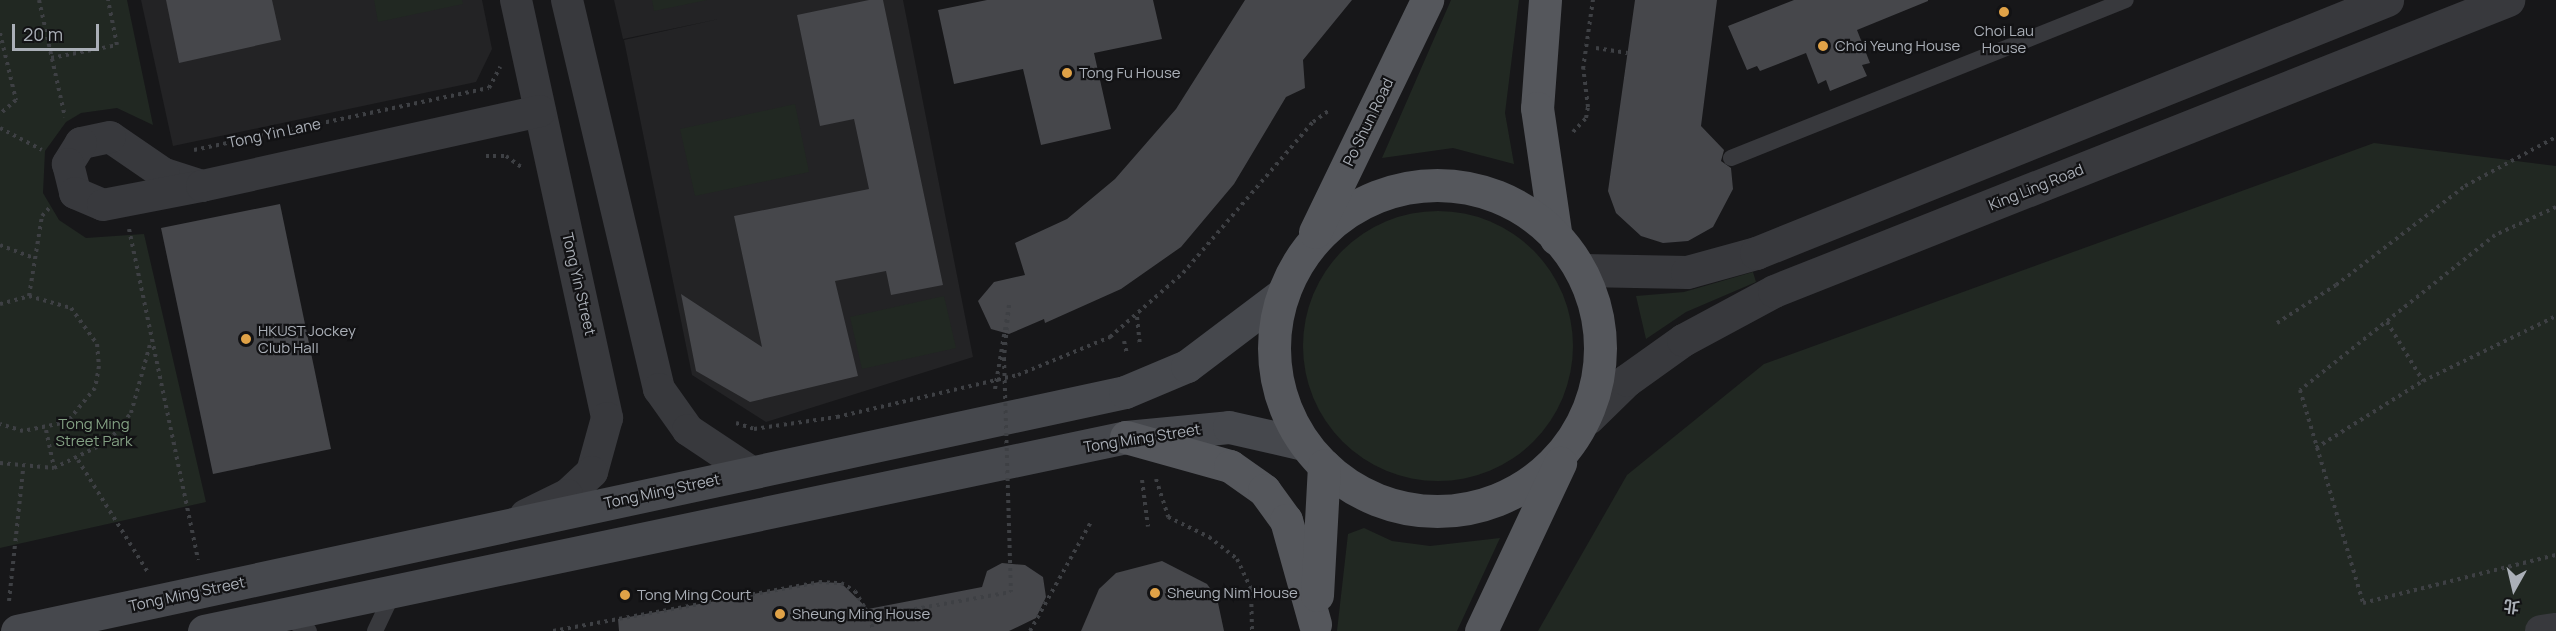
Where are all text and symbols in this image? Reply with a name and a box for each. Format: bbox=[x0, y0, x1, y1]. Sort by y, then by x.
marker: Choi Lau House bbox=[1997, 5, 2011, 19]
scale bar bbox=[15, 12, 102, 50]
place label: Choi Lau House bbox=[1974, 21, 2034, 56]
text: 20 m bbox=[23, 22, 63, 46]
place label: Choi Yeung House bbox=[1835, 37, 1960, 55]
marker: Choi Yeung House bbox=[1816, 39, 1830, 53]
place label: Tong Fu House bbox=[1079, 64, 1181, 82]
marker: Tong Fu House bbox=[1060, 66, 1074, 80]
street label: Po Shun Road bbox=[1339, 75, 1397, 169]
street label: Tong Yin Lane bbox=[226, 114, 322, 152]
street label: King Ling Road bbox=[1986, 160, 2086, 214]
street label: Tong Yin Street bbox=[558, 231, 600, 337]
place label: HKUST Jockey Club Hall bbox=[258, 321, 356, 356]
marker: HKUST Jockey Club Hall bbox=[239, 332, 253, 346]
park label: Tong Ming Street Park bbox=[56, 414, 132, 449]
street label: Tong Ming Street bbox=[1082, 420, 1202, 456]
street label: Tong Ming Street bbox=[602, 470, 722, 512]
north arrow bbox=[2484, 559, 2544, 619]
street label: Tong Ming Street bbox=[127, 573, 247, 615]
place label: Sheung Nim House bbox=[1167, 584, 1298, 602]
place label: Tong Ming Court bbox=[637, 586, 751, 604]
marker: Sheung Nim House bbox=[1148, 586, 1162, 600]
marker: Tong Ming Court bbox=[618, 588, 632, 602]
text: 北 bbox=[2502, 595, 2521, 619]
place label: Sheung Ming House bbox=[792, 605, 930, 623]
marker: Sheung Ming House bbox=[773, 607, 787, 621]

